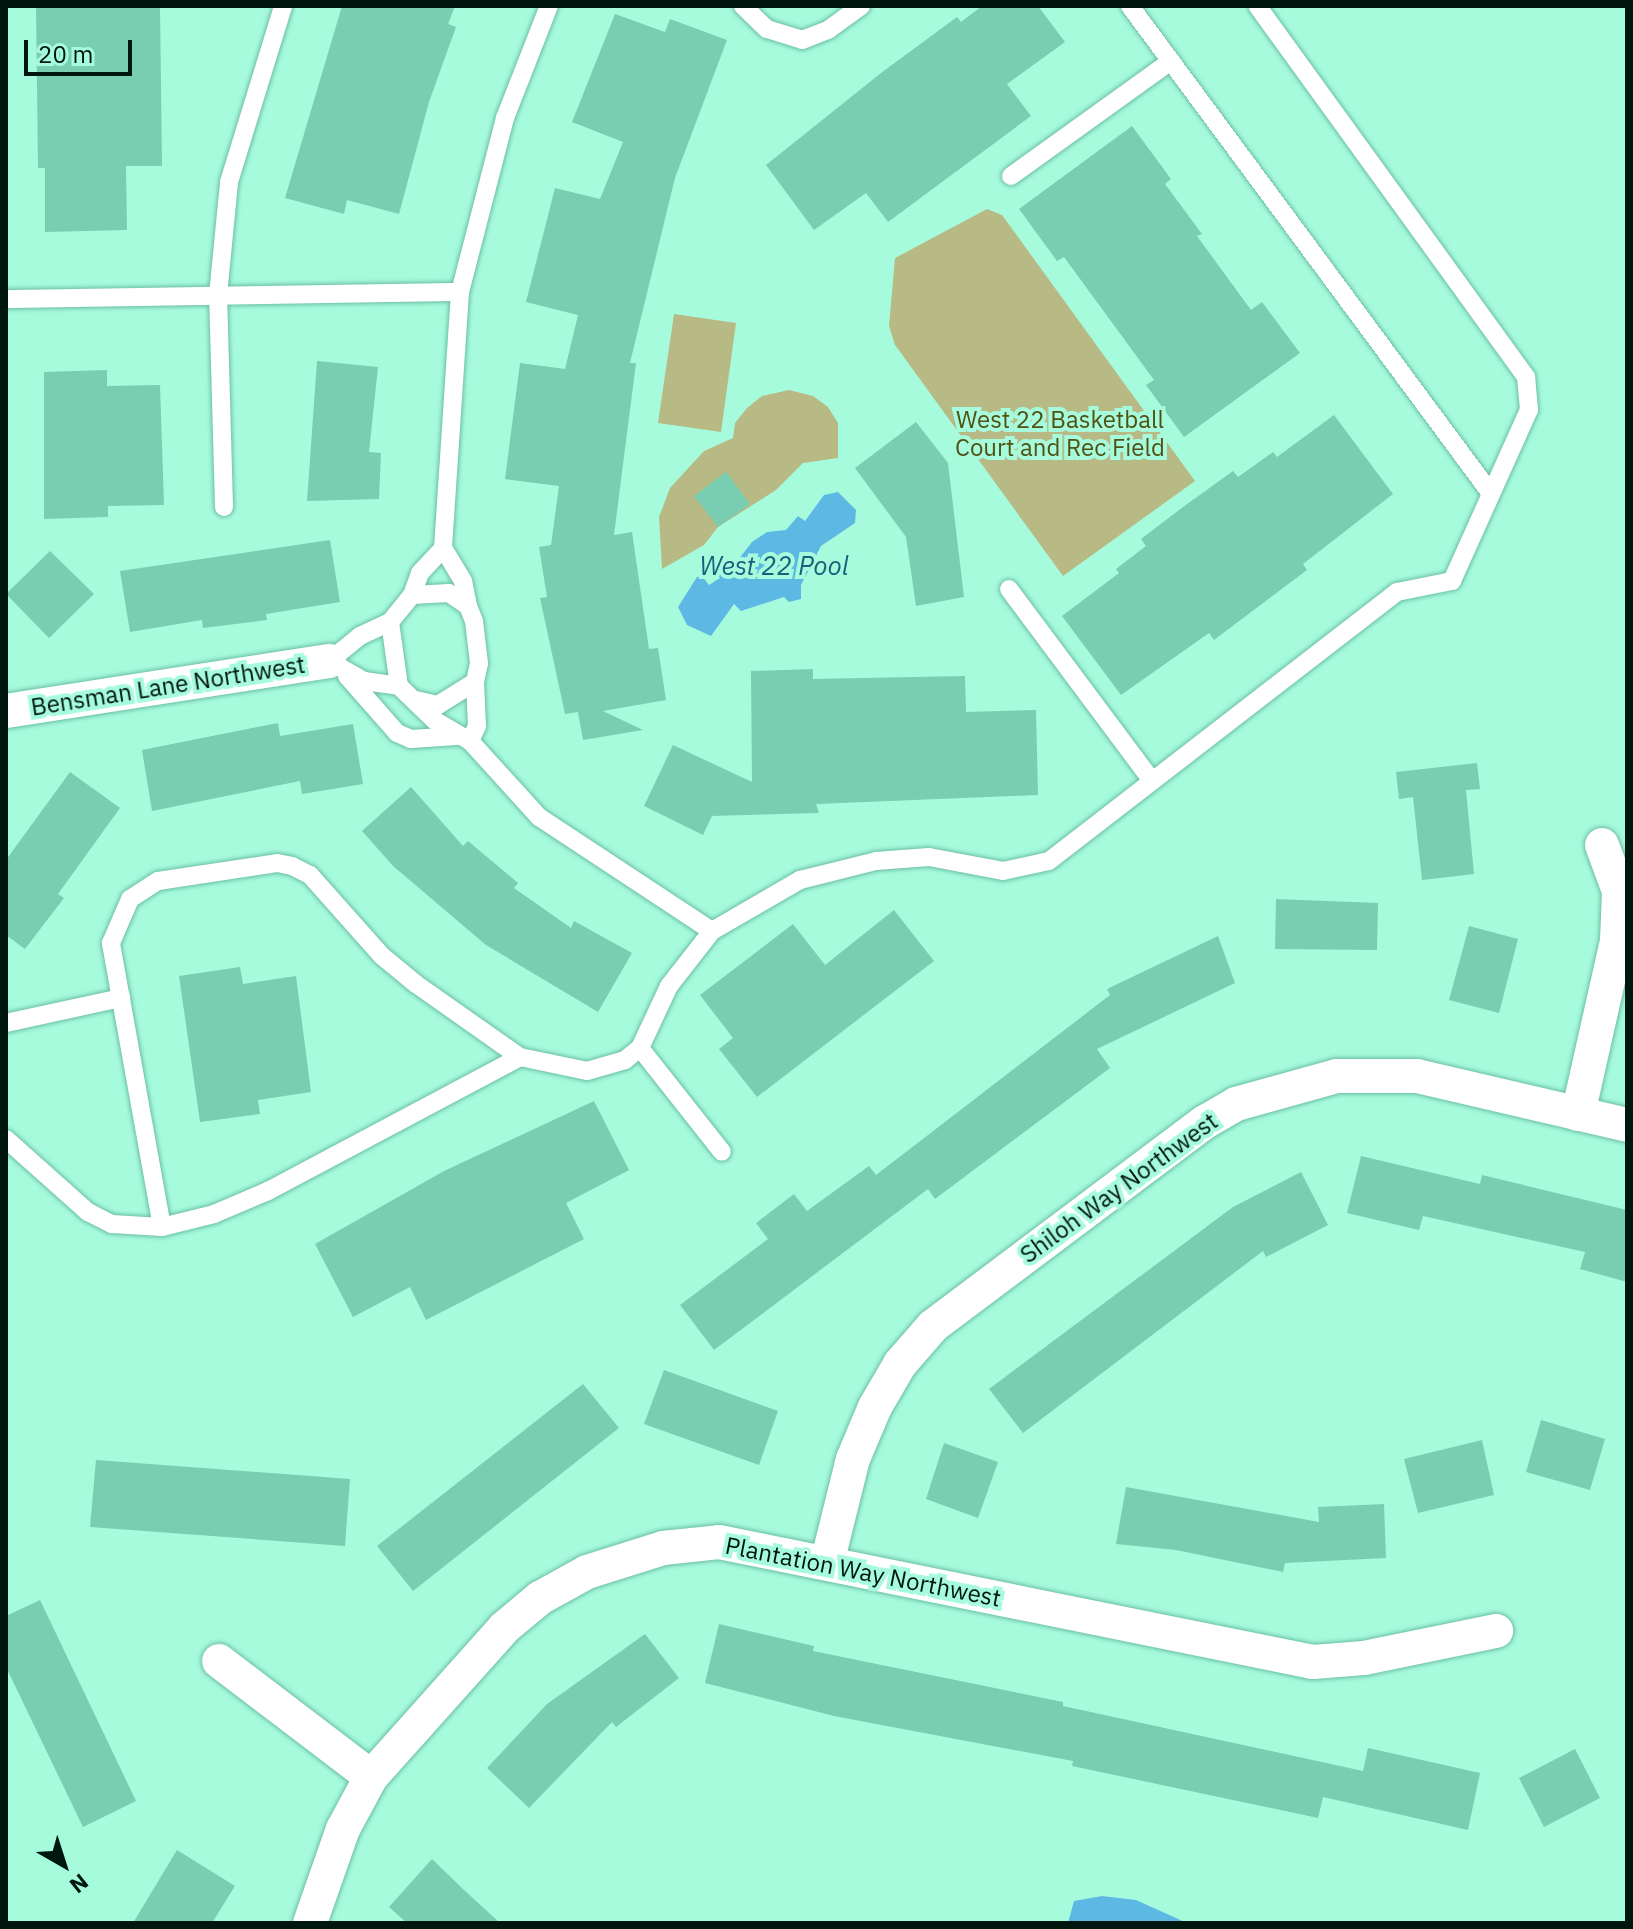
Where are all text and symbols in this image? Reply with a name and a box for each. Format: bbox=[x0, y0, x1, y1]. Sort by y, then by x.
scale bar bbox=[28, 24, 136, 74]
text: 20 m bbox=[38, 38, 93, 70]
park label: West 22 Basketball Court and Rec Field bbox=[955, 406, 1165, 462]
water label: West 22 Pool bbox=[699, 550, 849, 582]
street label: Bensman Lane Northwest bbox=[29, 650, 307, 722]
street label: Shiloh Way Northwest bbox=[1015, 1107, 1223, 1269]
street label: Plantation Way Northwest bbox=[723, 1531, 1003, 1613]
north arrow bbox=[24, 1825, 104, 1905]
text: N bbox=[64, 1868, 95, 1900]

